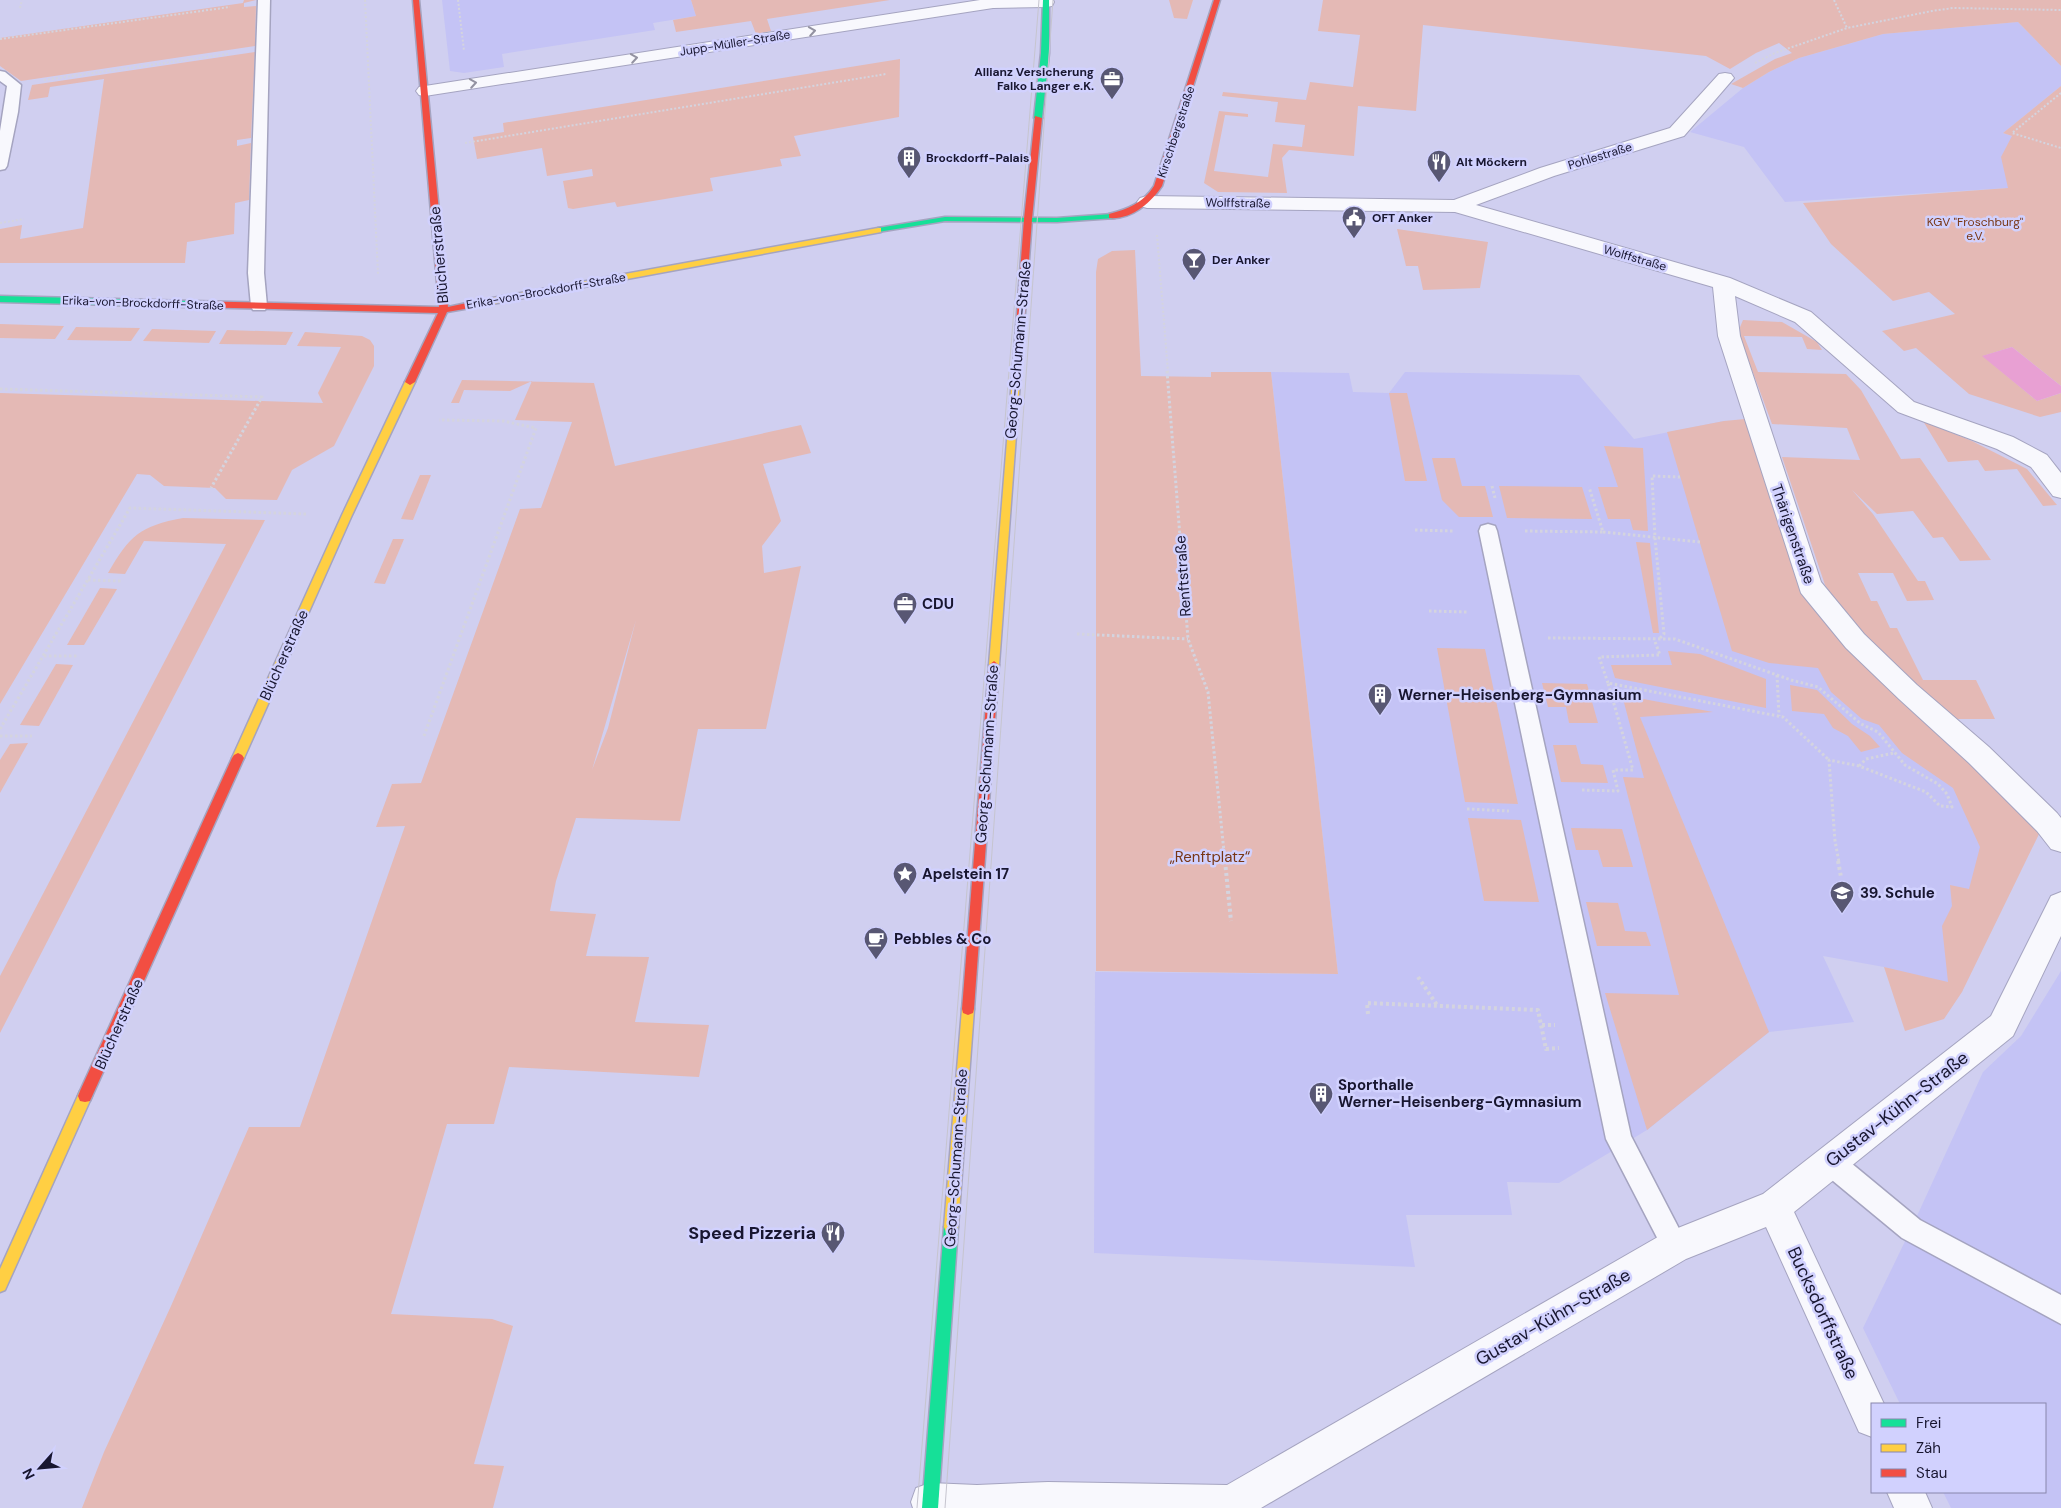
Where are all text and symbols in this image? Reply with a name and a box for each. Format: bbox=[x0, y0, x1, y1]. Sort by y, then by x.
street label: Jupp-Müller-Straße bbox=[679, 26, 792, 60]
one-way arrow bbox=[808, 26, 816, 37]
one-way arrow bbox=[630, 54, 638, 64]
place label: Allianz Versicherung Falko Langer e.K. bbox=[974, 64, 1094, 94]
office icon: Allianz Versicherung Falko Langer e.K. bbox=[1099, 66, 1125, 100]
one-way arrow bbox=[469, 79, 478, 89]
street label: Kirschbergstraße bbox=[1154, 84, 1198, 180]
street label: Pohlestraße bbox=[1566, 139, 1634, 173]
building icon: Brockdorff-Palais bbox=[896, 145, 922, 179]
restaurant icon: Alt Möckern bbox=[1426, 149, 1452, 183]
place label: Brockdorff-Palais bbox=[926, 150, 1029, 166]
place label: Alt Möckern bbox=[1456, 154, 1527, 170]
street label: Wolffstraße bbox=[1205, 194, 1271, 212]
public building icon: OFT Anker bbox=[1341, 205, 1367, 239]
street label: Blücherstraße bbox=[425, 206, 453, 304]
place label: OFT Anker bbox=[1372, 210, 1433, 226]
park label: KGV "Froschburg" e.V. bbox=[1927, 214, 2024, 244]
street label: Wolffstraße bbox=[1602, 241, 1668, 275]
bar icon: Der Anker bbox=[1181, 247, 1207, 281]
place label: Der Anker bbox=[1212, 252, 1270, 268]
street label: Georg-Schumann-Straße bbox=[1000, 260, 1036, 440]
street label: Erika-von-Brockdorff-Straße bbox=[465, 269, 627, 313]
street label: Erika-von-Brockdorff-Straße bbox=[62, 292, 224, 314]
street label: Thärigenstraße bbox=[1767, 481, 1819, 587]
street label: Renftstraße bbox=[1170, 535, 1196, 617]
office icon: CDU bbox=[892, 591, 918, 625]
place label: CDU bbox=[922, 594, 954, 614]
street label: Blücherstraße bbox=[255, 606, 313, 704]
street label: Georg-Schumann-Straße bbox=[971, 664, 1003, 844]
building icon: Werner-Heisenberg-Gymnasium bbox=[1367, 682, 1393, 716]
place label: Werner-Heisenberg-Gymnasium bbox=[1398, 685, 1642, 705]
park label: „Renftplatz“ bbox=[1170, 847, 1251, 867]
place icon: Apelstein 17 bbox=[892, 861, 918, 895]
place label: Apelstein 17 bbox=[922, 864, 1009, 884]
school or university icon: 39. Schule bbox=[1829, 880, 1855, 914]
place label: 39. Schule bbox=[1860, 883, 1935, 903]
cafe icon: Pebbles & Co bbox=[863, 926, 889, 960]
place label: Pebbles & Co bbox=[894, 929, 992, 949]
street label: Blücherstraße bbox=[90, 975, 148, 1073]
street label: Gustav-Kühn-Straße bbox=[1821, 1046, 1973, 1172]
street label: Georg-Schumann-Straße bbox=[940, 1068, 972, 1248]
place label: Sporthalle Werner-Heisenberg-Gymnasium bbox=[1338, 1075, 1582, 1112]
building icon: Sporthalle Werner-Heisenberg-Gymnasium bbox=[1308, 1081, 1334, 1115]
restaurant icon: Speed Pizzeria bbox=[820, 1220, 846, 1254]
place label: Speed Pizzeria bbox=[688, 1221, 816, 1245]
street label: Bucksdorffstraße bbox=[1782, 1243, 1864, 1383]
street label: Gustav-Kühn-Straße bbox=[1471, 1263, 1635, 1371]
legend bbox=[1871, 1403, 2046, 1493]
text: Frei bbox=[1916, 1413, 1941, 1433]
text: Zäh bbox=[1916, 1438, 1941, 1458]
north arrow bbox=[15, 1443, 65, 1493]
text: Stau bbox=[1916, 1463, 1947, 1483]
text: N bbox=[18, 1465, 39, 1483]

